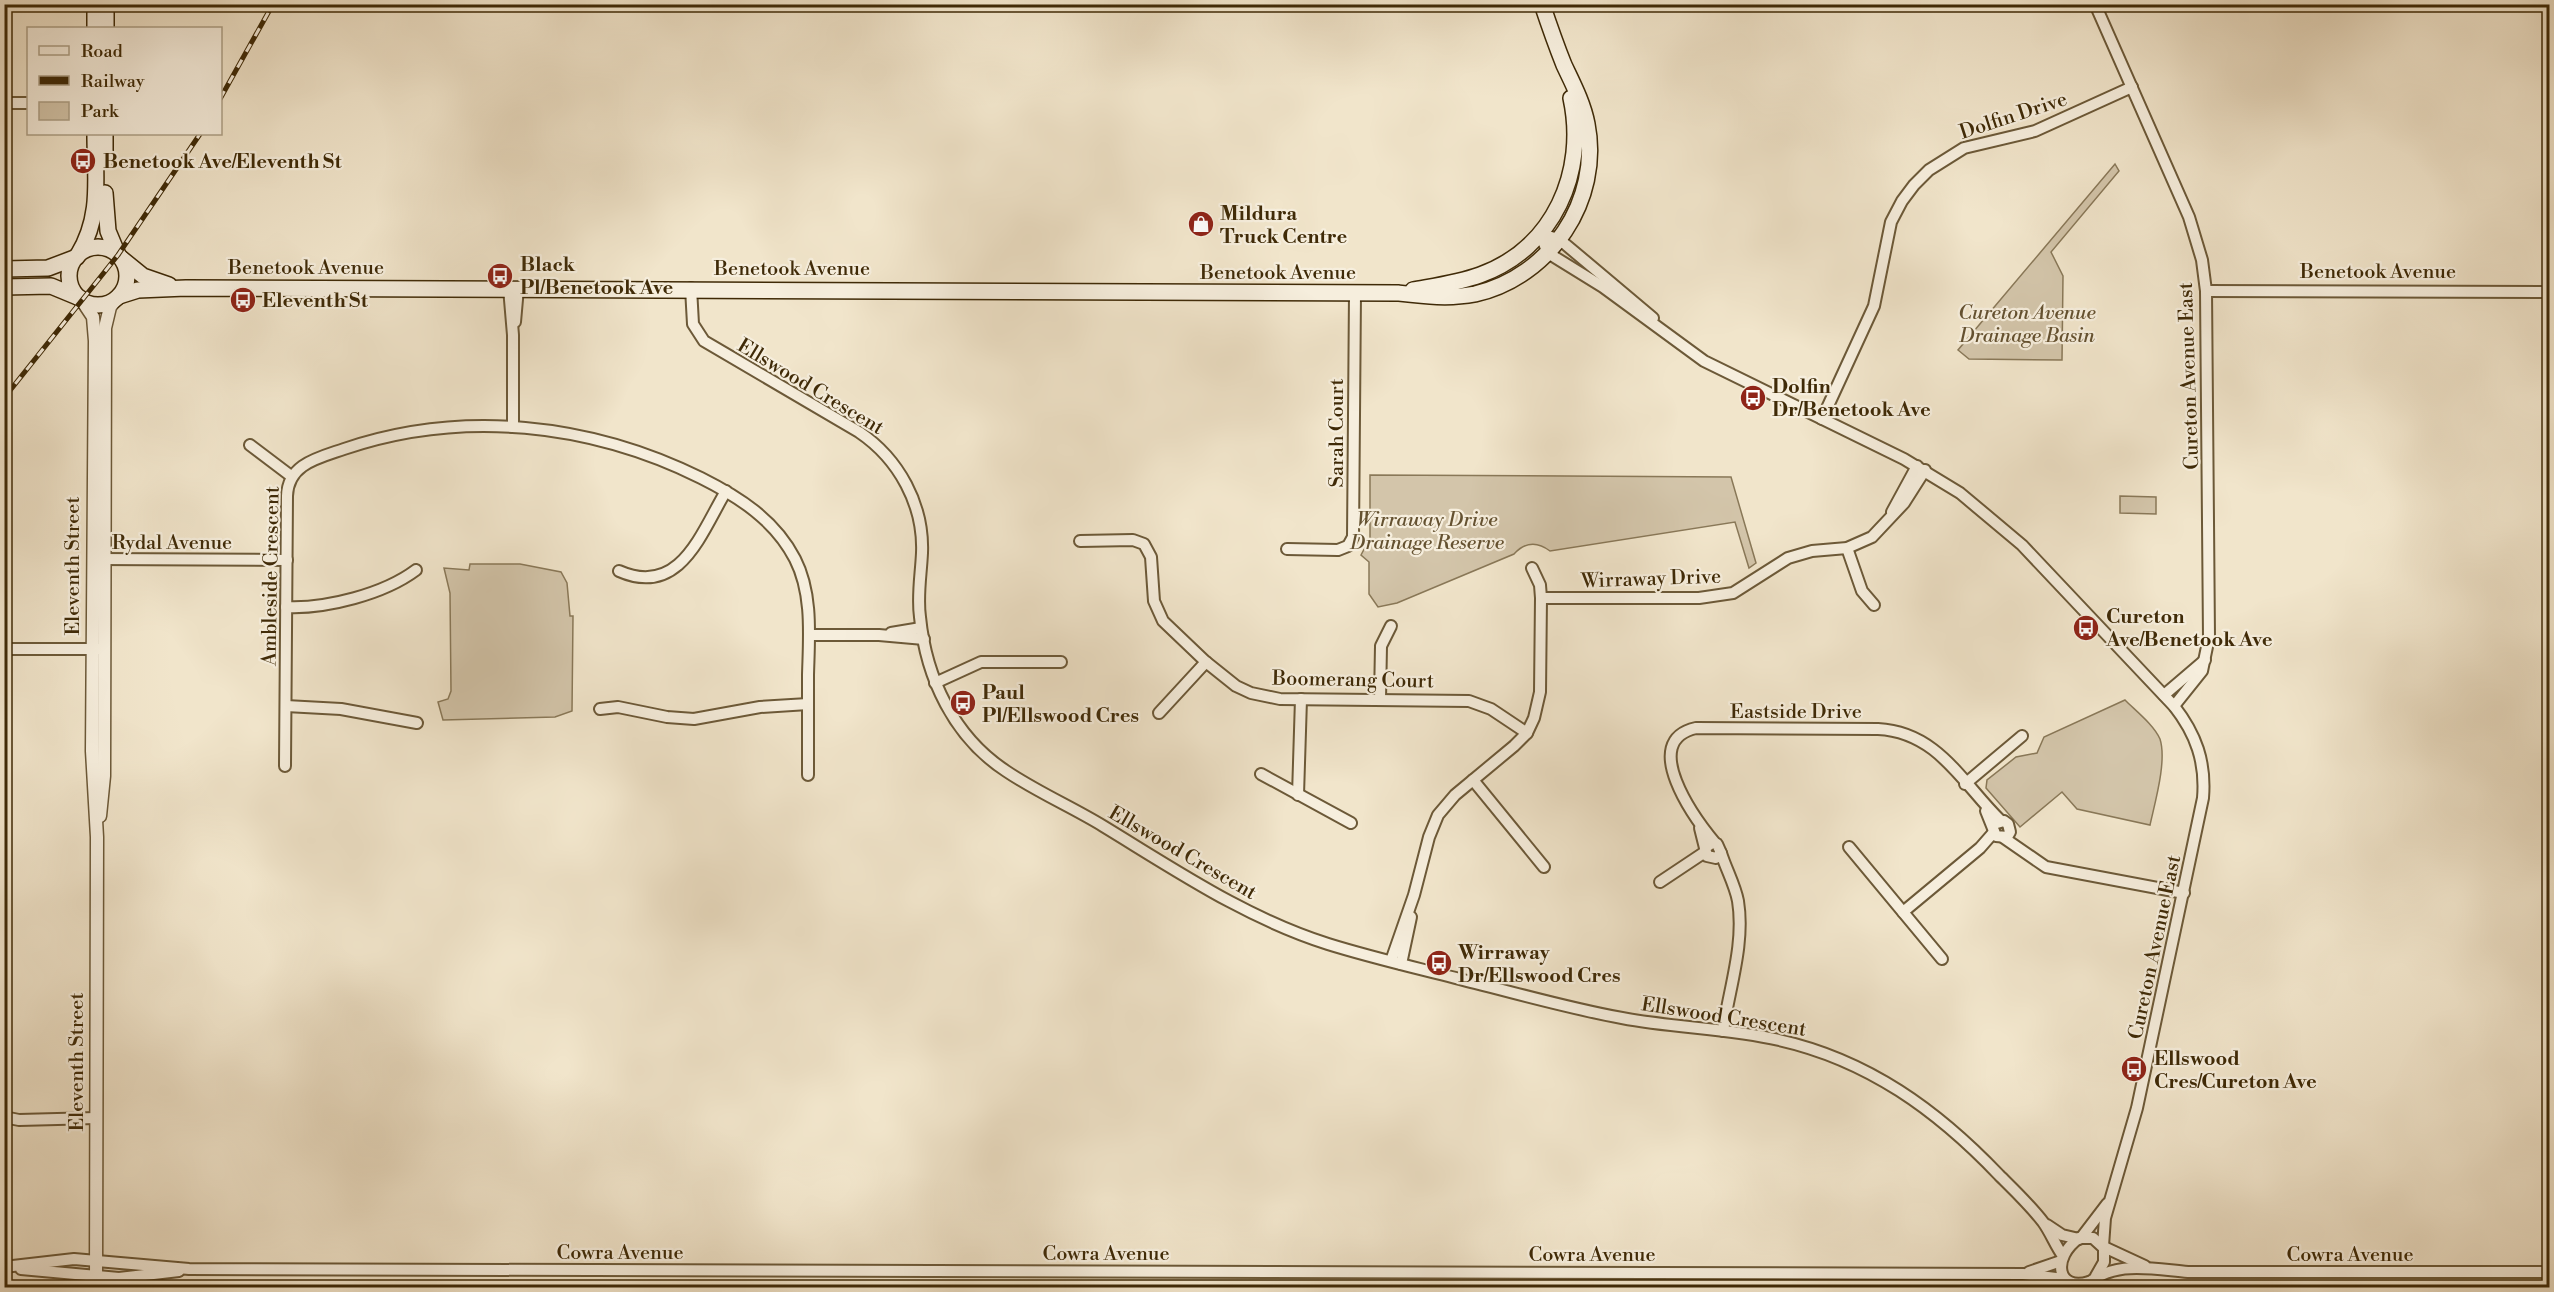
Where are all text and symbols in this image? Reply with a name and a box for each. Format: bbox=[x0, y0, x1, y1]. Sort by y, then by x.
legend bbox=[27, 27, 222, 135]
text: Road bbox=[81, 40, 124, 63]
text: Railway bbox=[81, 70, 145, 93]
street label: Dolfin Drive bbox=[1956, 87, 2071, 146]
text: Park bbox=[81, 100, 120, 123]
bus stop icon: Benetook Ave/Eleventh St bbox=[68, 146, 98, 176]
place label: Benetook Ave/Eleventh St bbox=[103, 150, 342, 175]
place label: Mildura Truck Centre bbox=[1220, 202, 1347, 250]
shop icon: Mildura Truck Centre bbox=[1186, 209, 1216, 239]
place label: Black Pl/Benetook Ave bbox=[520, 253, 674, 301]
street label: Benetook Avenue bbox=[227, 256, 384, 281]
street label: Benetook Avenue bbox=[713, 257, 870, 282]
street label: Benetook Avenue bbox=[2299, 260, 2456, 285]
bus stop icon: Black Pl/Benetook Ave bbox=[485, 261, 515, 291]
street label: Benetook Avenue bbox=[1199, 261, 1356, 286]
street label: Cureton Avenue East bbox=[2174, 282, 2205, 470]
bus stop icon: Eleventh St bbox=[228, 285, 258, 315]
place label: Eleventh St bbox=[262, 289, 369, 314]
park label: Cureton Avenue Drainage Basin bbox=[1958, 301, 2096, 349]
street label: Ellswood Crescent bbox=[732, 334, 888, 441]
place label: Dolfin Dr/Benetook Ave bbox=[1772, 375, 1931, 423]
street label: Sarah Court bbox=[1325, 379, 1350, 487]
bus stop icon: Dolfin Dr/Benetook Ave bbox=[1738, 383, 1768, 413]
street label: Ambleside Crescent bbox=[257, 486, 286, 667]
street label: Eleventh Street bbox=[61, 496, 86, 636]
park label: Wirraway Drive Drainage Reserve bbox=[1349, 508, 1505, 556]
street label: Rydal Avenue bbox=[112, 531, 232, 556]
street label: Wirraway Drive bbox=[1580, 565, 1722, 594]
place label: Cureton Ave/Benetook Ave bbox=[2105, 605, 2273, 653]
bus stop icon: Cureton Ave/Benetook Ave bbox=[2071, 613, 2101, 643]
street label: Boomerang Court bbox=[1271, 667, 1434, 694]
place label: Paul Pl/Ellswood Cres bbox=[982, 681, 1139, 729]
bus stop icon: Paul Pl/Ellswood Cres bbox=[948, 688, 978, 718]
street label: Eastside Drive bbox=[1730, 700, 1862, 725]
street label: Ellswood Crescent bbox=[1104, 801, 1261, 906]
street label: Cureton Avenue East bbox=[2124, 853, 2187, 1042]
place label: Wirraway Dr/Ellswood Cres bbox=[1457, 941, 1620, 989]
bus stop icon: Wirraway Dr/Ellswood Cres bbox=[1424, 948, 1454, 978]
street label: Eleventh Street bbox=[65, 992, 90, 1132]
street label: Ellswood Crescent bbox=[1640, 992, 1808, 1043]
place label: Ellswood Cres/Cureton Ave bbox=[2154, 1047, 2317, 1095]
bus stop icon: Ellswood Cres/Cureton Ave bbox=[2119, 1054, 2149, 1084]
street label: Cowra Avenue bbox=[556, 1241, 684, 1266]
street label: Cowra Avenue bbox=[1042, 1242, 1170, 1267]
street label: Cowra Avenue bbox=[1528, 1243, 1656, 1268]
street label: Cowra Avenue bbox=[2286, 1243, 2414, 1268]

